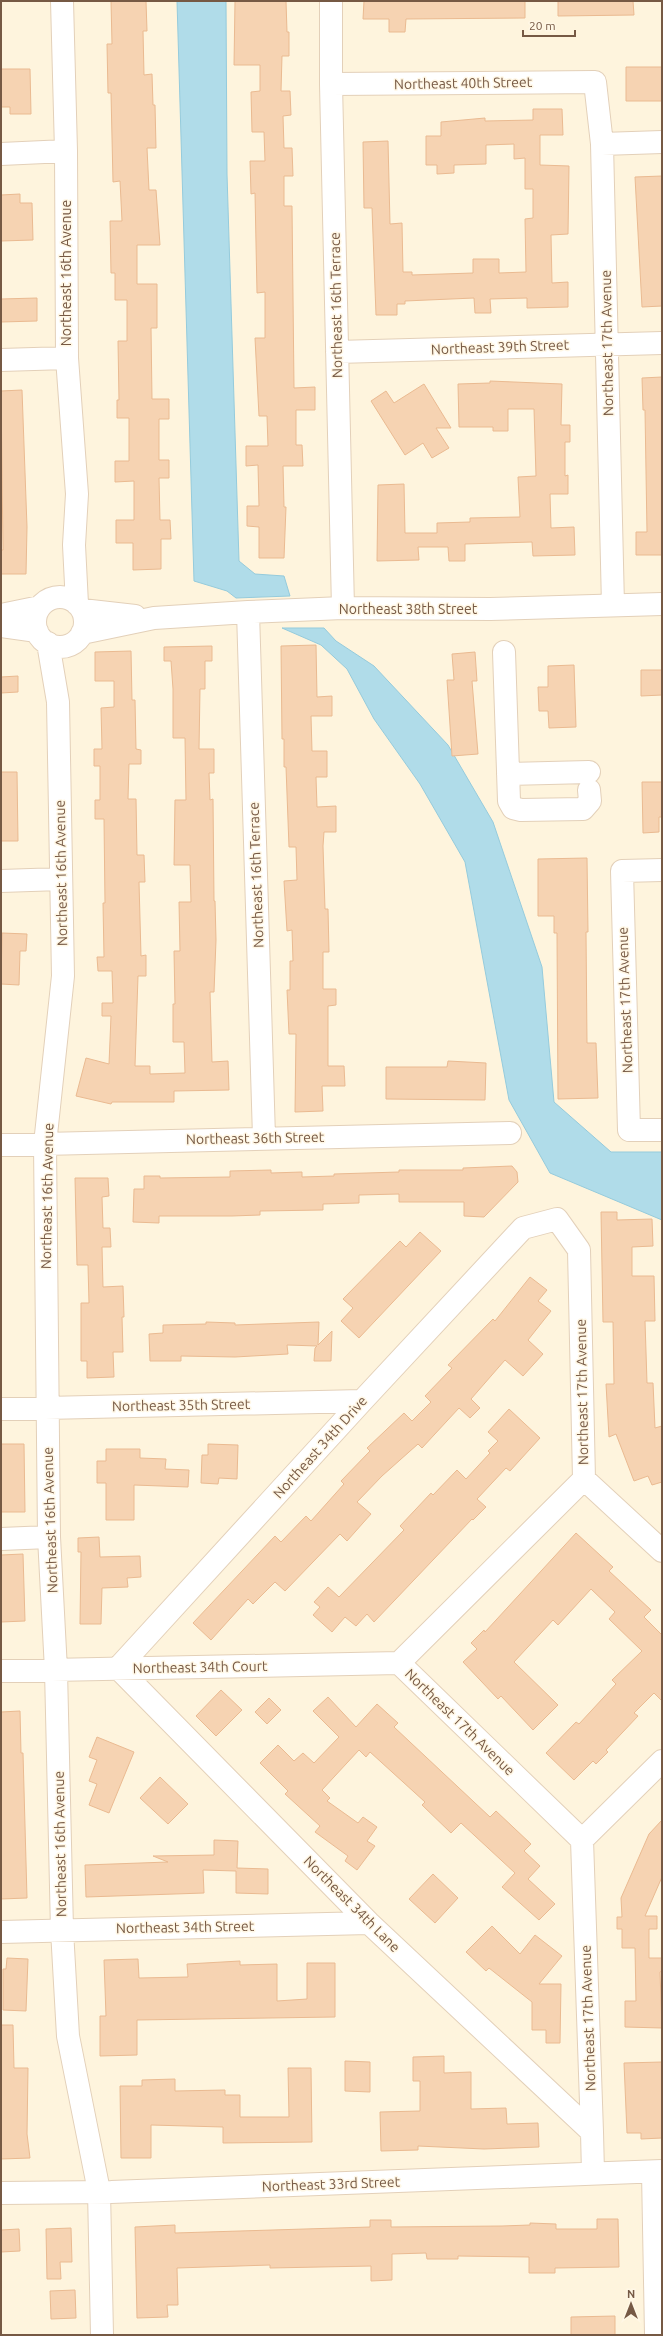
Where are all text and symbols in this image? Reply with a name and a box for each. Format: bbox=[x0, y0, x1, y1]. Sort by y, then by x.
scale bar bbox=[523, 12, 575, 38]
text: 20 m bbox=[529, 19, 556, 32]
street label: Northeast 40th Street bbox=[394, 74, 533, 92]
street label: Northeast 16th Avenue bbox=[58, 200, 74, 346]
street label: Northeast 16th Terrace bbox=[327, 232, 345, 378]
street label: Northeast 17th Avenue bbox=[598, 270, 616, 416]
street label: Northeast 39th Street bbox=[431, 337, 570, 357]
street label: Northeast 38th Street bbox=[339, 601, 478, 617]
street label: Northeast 16th Avenue bbox=[52, 800, 70, 946]
street label: Northeast 16th Terrace bbox=[245, 802, 267, 948]
street label: Northeast 17th Avenue bbox=[614, 927, 636, 1073]
street label: Northeast 16th Avenue bbox=[38, 1123, 56, 1269]
street label: Northeast 36th Street bbox=[186, 1129, 325, 1147]
street label: Northeast 17th Avenue bbox=[573, 1319, 591, 1465]
street label: Northeast 34th Drive bbox=[270, 1392, 370, 1502]
street label: Northeast 35th Street bbox=[112, 1396, 251, 1414]
street label: Northeast 16th Avenue bbox=[39, 1447, 61, 1593]
street label: Northeast 34th Court bbox=[132, 1658, 268, 1676]
street label: Northeast 17th Avenue bbox=[402, 1665, 518, 1779]
street label: Northeast 16th Avenue bbox=[51, 1771, 69, 1917]
street label: Northeast 34th Lane bbox=[301, 1853, 403, 1955]
street label: Northeast 34th Street bbox=[116, 1918, 255, 1936]
street label: Northeast 17th Avenue bbox=[577, 1945, 599, 2091]
street label: Northeast 33rd Street bbox=[262, 2174, 401, 2194]
north arrow bbox=[611, 2284, 651, 2324]
text: N bbox=[627, 2288, 635, 2300]

